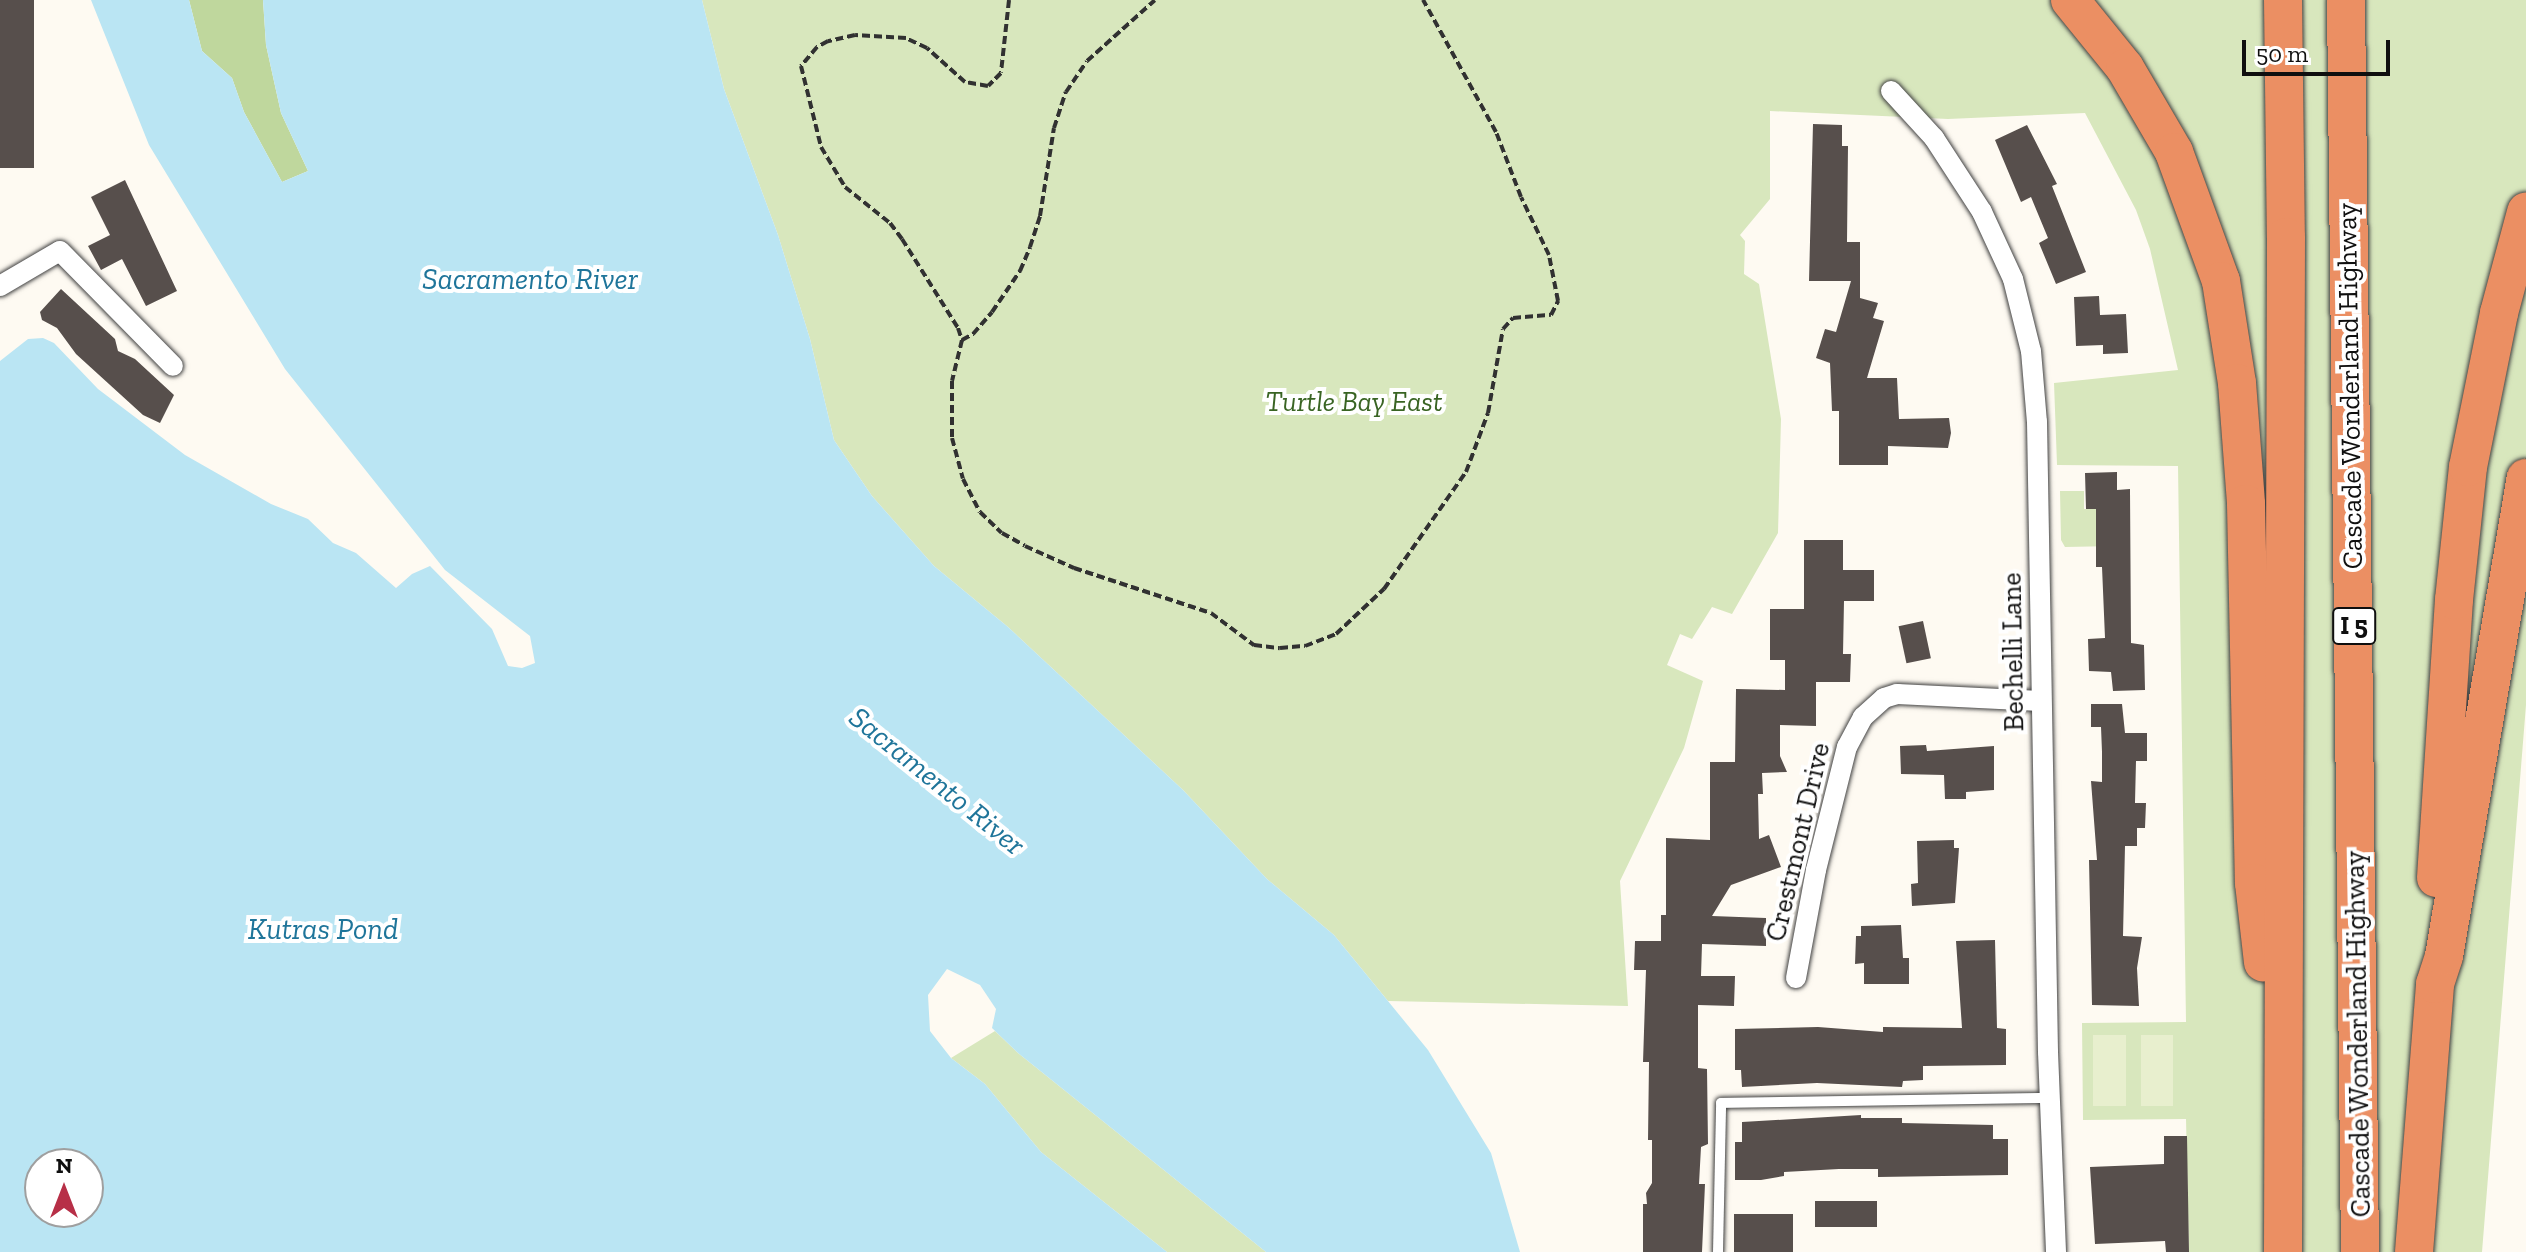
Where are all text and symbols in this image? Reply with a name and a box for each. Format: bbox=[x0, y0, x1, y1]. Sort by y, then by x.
scale bar bbox=[2246, 24, 2394, 74]
text: 50 m bbox=[2256, 39, 2308, 68]
street label: Cascade Wonderland Highway bbox=[2330, 202, 2370, 570]
water label: Sacramento River bbox=[422, 261, 638, 297]
park label: Turtle Bay East bbox=[1265, 385, 1443, 419]
street label: Bechelli Lane bbox=[1995, 572, 2031, 732]
road number: I 5 bbox=[2332, 604, 2376, 648]
water label: Sacramento River bbox=[842, 699, 1032, 863]
street label: Crestmont Drive bbox=[1759, 739, 1837, 945]
street label: Cascade Wonderland Highway bbox=[2338, 850, 2378, 1218]
water label: Kutras Pond bbox=[248, 911, 398, 947]
north arrow bbox=[24, 1148, 104, 1228]
text: N bbox=[56, 1152, 72, 1179]

